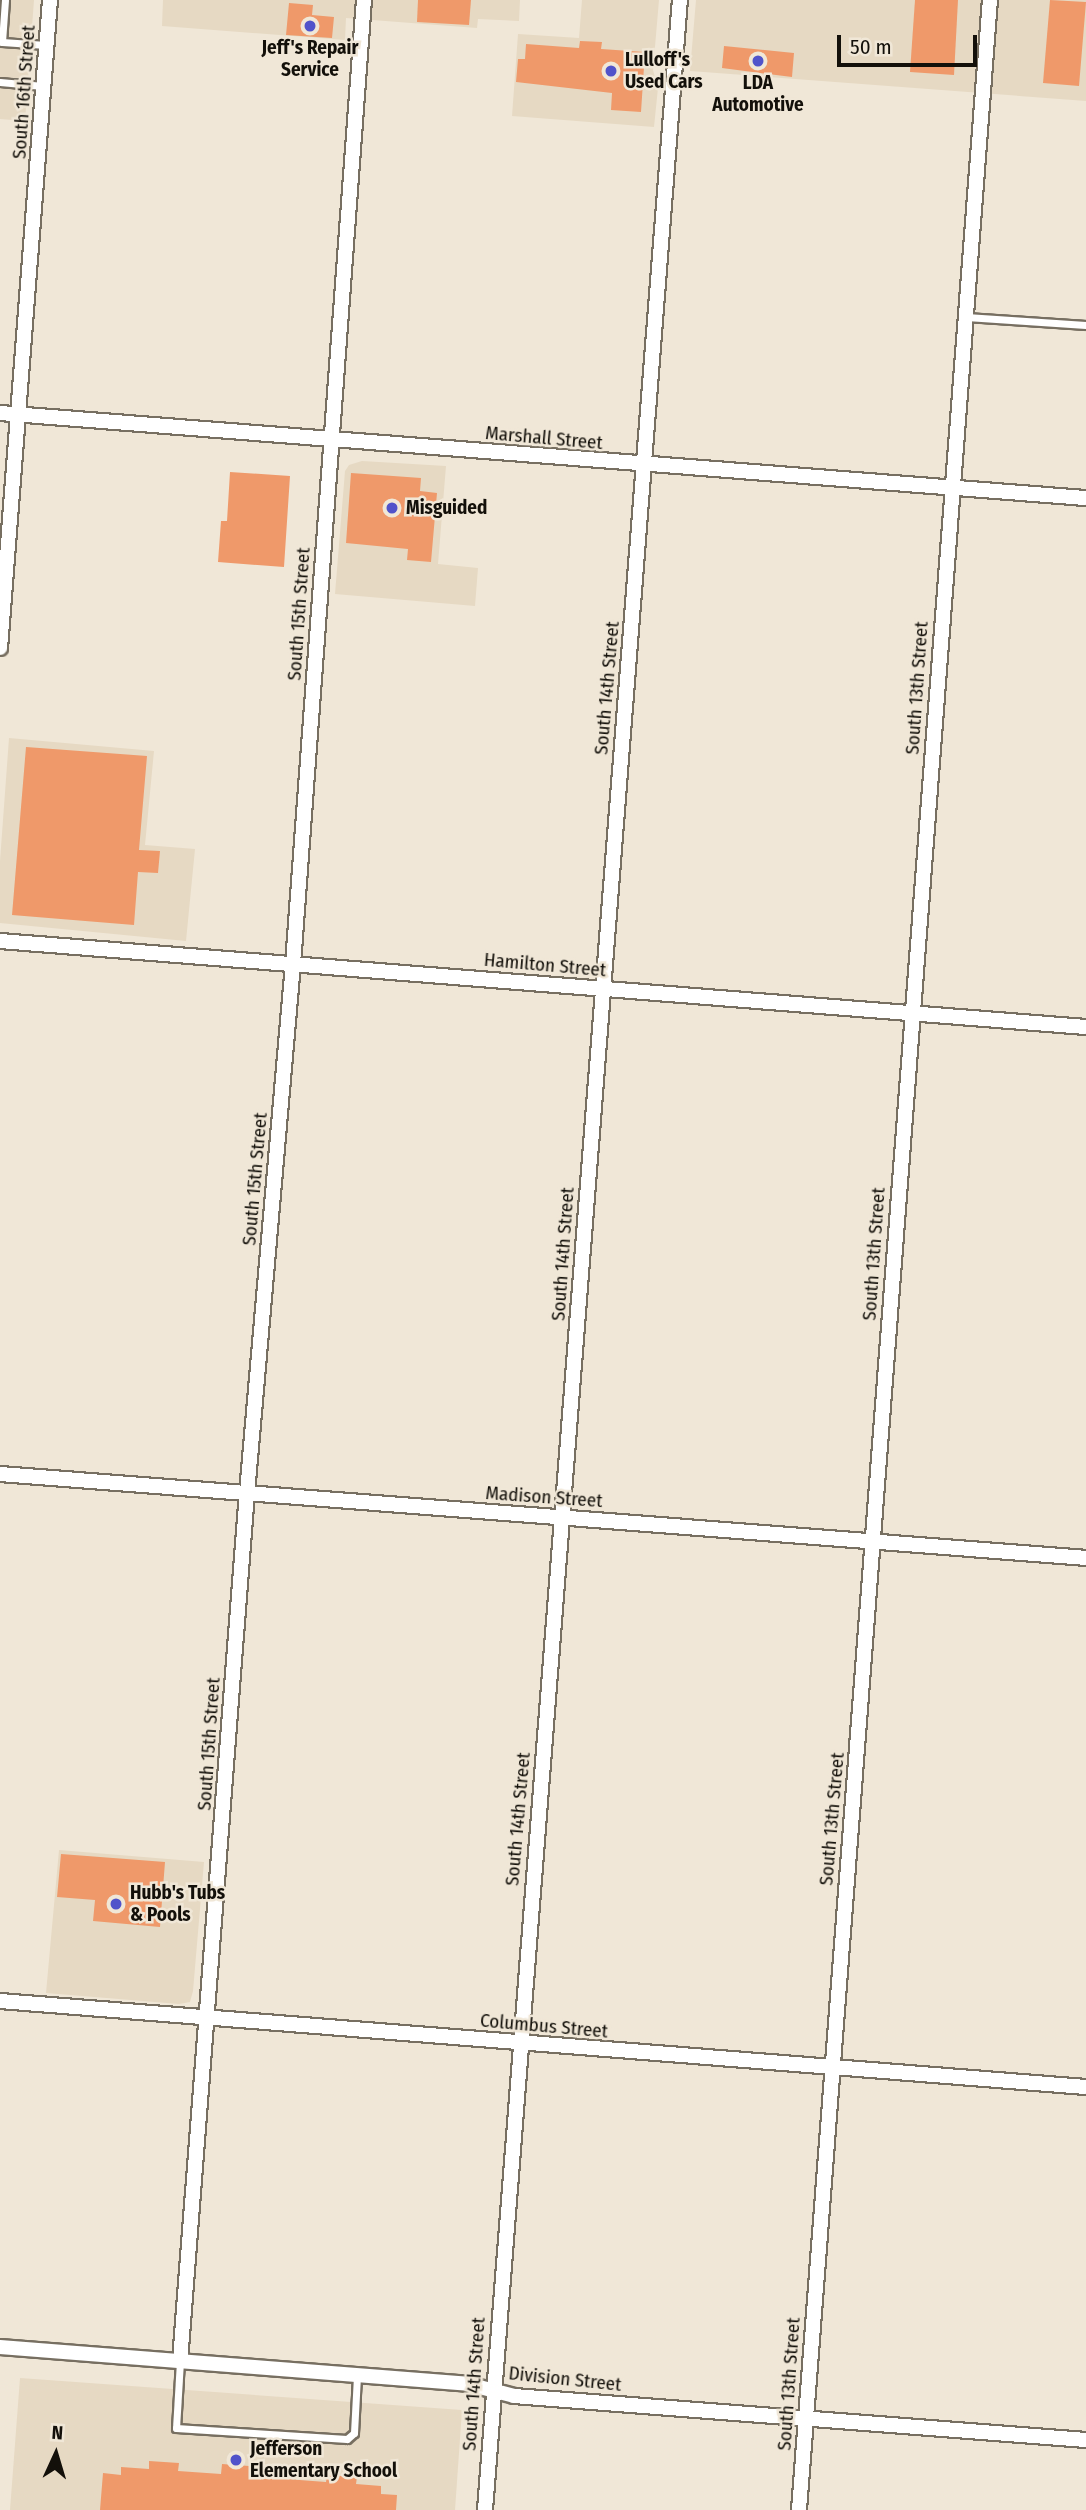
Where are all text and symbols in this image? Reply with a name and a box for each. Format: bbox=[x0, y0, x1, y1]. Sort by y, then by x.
marker: Jeff's Repair Service bbox=[302, 18, 318, 34]
scale bar bbox=[841, 21, 981, 65]
street label: South 16th Street bbox=[8, 24, 40, 160]
text: 50 m bbox=[850, 34, 892, 60]
place label: Jeff's Repair Service bbox=[262, 37, 358, 81]
place label: Lulloff's Used Cars bbox=[625, 49, 703, 93]
marker: LDA Automotive bbox=[750, 53, 766, 69]
marker: Lulloff's Used Cars bbox=[603, 63, 619, 79]
place label: LDA Automotive bbox=[712, 72, 804, 116]
street label: Marshall Street bbox=[484, 422, 604, 454]
place label: Misguided bbox=[406, 497, 487, 519]
marker: Misguided bbox=[384, 500, 400, 516]
street label: South 15th Street bbox=[283, 547, 315, 681]
street label: South 14th Street bbox=[590, 620, 624, 756]
street label: South 13th Street bbox=[901, 621, 933, 755]
street label: Hamilton Street bbox=[483, 948, 607, 982]
street label: South 15th Street bbox=[238, 1112, 272, 1246]
street label: South 14th Street bbox=[547, 1186, 579, 1322]
street label: South 13th Street bbox=[858, 1187, 890, 1321]
street label: Madison Street bbox=[485, 1482, 603, 1512]
street label: South 15th Street bbox=[193, 1677, 225, 1811]
street label: South 14th Street bbox=[501, 1751, 535, 1887]
street label: South 13th Street bbox=[815, 1752, 849, 1886]
place label: Hubb's Tubs & Pools bbox=[130, 1882, 225, 1926]
marker: Hubb's Tubs & Pools bbox=[108, 1896, 124, 1912]
street label: Columbus Street bbox=[479, 2009, 609, 2043]
street label: South 14th Street bbox=[458, 2316, 490, 2452]
street label: South 13th Street bbox=[773, 2317, 805, 2451]
street label: Division Street bbox=[508, 2362, 622, 2396]
north arrow bbox=[21, 2419, 91, 2489]
text: N bbox=[51, 2421, 64, 2444]
place label: Jefferson Elementary School bbox=[250, 2438, 397, 2482]
marker: Jefferson Elementary School bbox=[228, 2452, 244, 2468]

